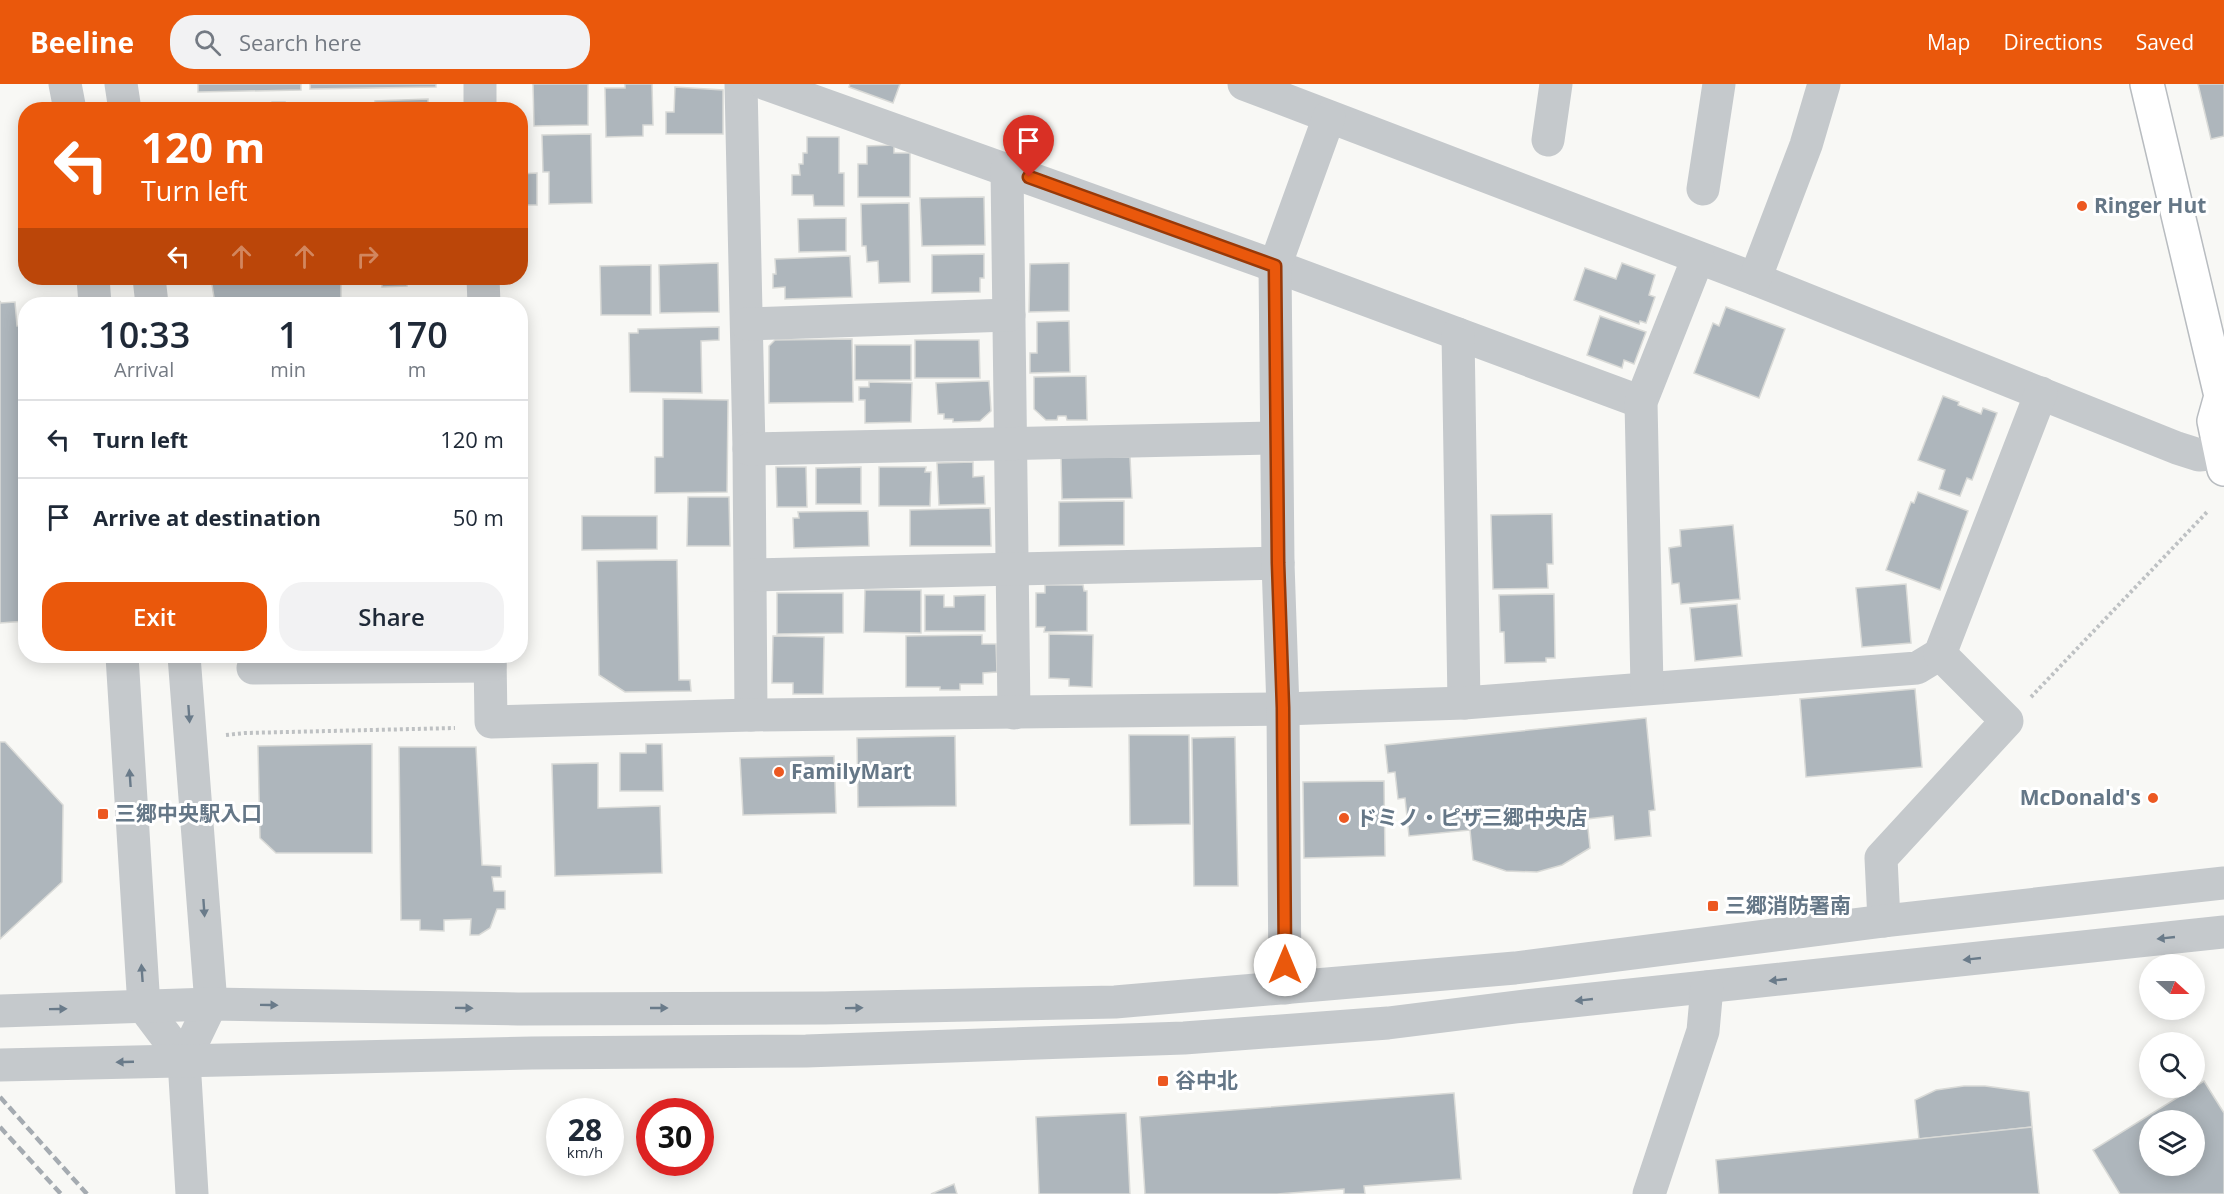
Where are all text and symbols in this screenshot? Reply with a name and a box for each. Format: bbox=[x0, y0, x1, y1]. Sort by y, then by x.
search box bbox=[170, 15, 590, 69]
text: Beeline bbox=[30, 23, 134, 61]
icon: search bbox=[191, 26, 224, 59]
text: Search here bbox=[239, 27, 362, 57]
text: Map bbox=[1927, 28, 1970, 56]
text: Directions bbox=[2003, 28, 2103, 56]
text: Saved bbox=[2136, 28, 2194, 56]
pin bbox=[1003, 115, 1054, 177]
text: 120 m bbox=[141, 118, 265, 175]
icon: arrive bbox=[1012, 124, 1045, 157]
icon: left bbox=[42, 126, 120, 204]
text: Turn left bbox=[141, 172, 248, 209]
place label: Ringer Hut bbox=[2094, 191, 2206, 219]
marker: Ringer Hut bbox=[2075, 199, 2089, 213]
icon: left bbox=[162, 240, 195, 273]
icon: ahead bbox=[225, 240, 258, 273]
icon: ahead bbox=[288, 240, 321, 273]
icon: right bbox=[351, 240, 384, 273]
text: 10:33 bbox=[98, 310, 190, 359]
text: 1 bbox=[278, 310, 299, 359]
text: 170 bbox=[386, 310, 448, 359]
text: Arrival bbox=[114, 356, 174, 383]
text: min bbox=[270, 356, 306, 383]
text: m bbox=[408, 356, 426, 383]
icon: left bbox=[42, 423, 75, 456]
text: Turn left bbox=[93, 424, 188, 454]
text: 120 m bbox=[440, 424, 504, 454]
icon: arrive bbox=[42, 501, 75, 534]
text: Arrive at destination bbox=[93, 502, 321, 532]
text: 50 m bbox=[453, 502, 504, 532]
button: Exit bbox=[42, 582, 267, 651]
button: Share bbox=[279, 582, 504, 651]
one-way arrow bbox=[184, 704, 193, 723]
place label: FamilyMart bbox=[791, 757, 912, 785]
marker: FamilyMart bbox=[772, 765, 786, 779]
one-way arrow bbox=[125, 769, 134, 788]
place label: McDonald's bbox=[2020, 783, 2141, 811]
marker: McDonald's bbox=[2146, 791, 2160, 805]
place label: 三郷中央駅入口 bbox=[115, 799, 262, 827]
place label: ドミノ・ピザ三郷中央店 bbox=[1356, 803, 1587, 831]
marker: 三郷中央駅入口 bbox=[96, 807, 110, 821]
marker: ドミノ・ピザ三郷中央店 bbox=[1337, 811, 1351, 825]
place label: 三郷消防署南 bbox=[1725, 891, 1851, 919]
one-way arrow bbox=[199, 899, 208, 918]
marker: 三郷消防署南 bbox=[1706, 899, 1720, 913]
position arrow bbox=[1253, 933, 1317, 997]
one-way arrow bbox=[2156, 933, 2175, 943]
one-way arrow bbox=[1962, 954, 1981, 964]
north arrow bbox=[2139, 954, 2205, 1020]
map controls bbox=[2139, 954, 2205, 1176]
one-way arrow bbox=[137, 963, 147, 982]
one-way arrow bbox=[1769, 975, 1788, 984]
one-way arrow bbox=[1575, 995, 1594, 1005]
one-way arrow bbox=[260, 1000, 279, 1010]
one-way arrow bbox=[455, 1003, 474, 1013]
one-way arrow bbox=[650, 1003, 669, 1013]
one-way arrow bbox=[845, 1003, 864, 1012]
one-way arrow bbox=[49, 1005, 68, 1014]
button: search bbox=[2139, 1032, 2205, 1098]
one-way arrow bbox=[116, 1057, 135, 1067]
place label: 谷中北 bbox=[1175, 1066, 1238, 1094]
marker: 谷中北 bbox=[1156, 1074, 1170, 1088]
speed limit sign: 30 bbox=[636, 1098, 714, 1176]
text: 28 bbox=[568, 1109, 602, 1150]
button: layers bbox=[2139, 1110, 2205, 1176]
text: km/h bbox=[567, 1142, 603, 1162]

